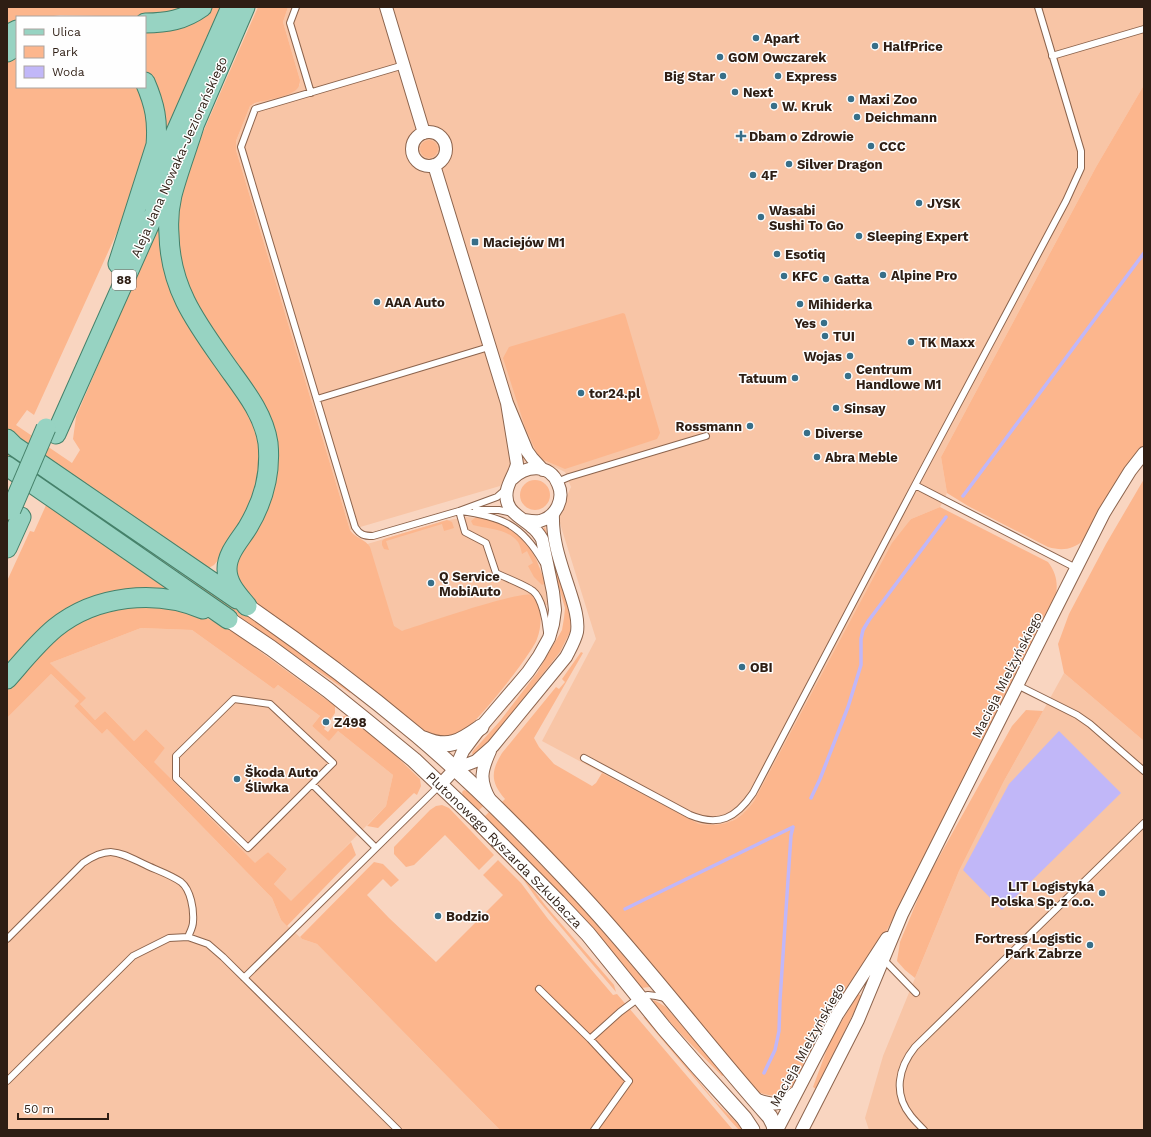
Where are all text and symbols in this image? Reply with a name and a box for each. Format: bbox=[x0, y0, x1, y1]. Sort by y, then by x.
legend bbox=[16, 16, 146, 88]
text: Ulica bbox=[52, 25, 81, 39]
place label: Apart bbox=[764, 31, 800, 46]
marker: Apart bbox=[751, 33, 761, 43]
place label: HalfPrice bbox=[883, 39, 943, 54]
marker: HalfPrice bbox=[870, 41, 880, 51]
text: Park bbox=[52, 45, 78, 59]
place label: GOM Owczarek bbox=[728, 50, 827, 65]
marker: GOM Owczarek bbox=[715, 52, 725, 62]
street label: Aleja Jana Nowaka-Jeziorańskiego bbox=[128, 54, 230, 260]
text: Woda bbox=[52, 65, 85, 79]
place label: Big Star bbox=[664, 69, 715, 84]
place label: Express bbox=[786, 69, 837, 84]
marker: Big Star bbox=[718, 71, 728, 81]
marker: Express bbox=[773, 71, 783, 81]
place label: Next bbox=[743, 85, 773, 100]
marker: Next bbox=[730, 87, 740, 97]
place label: Maxi Zoo bbox=[859, 92, 917, 107]
marker: Maxi Zoo bbox=[846, 94, 856, 104]
place label: W. Kruk bbox=[782, 99, 833, 114]
marker: W. Kruk bbox=[769, 101, 779, 111]
place label: Deichmann bbox=[865, 110, 937, 125]
marker: Deichmann bbox=[852, 112, 862, 122]
place label: Dbam o Zdrowie bbox=[749, 129, 854, 144]
marker: Dbam o Zdrowie bbox=[736, 131, 746, 141]
place label: CCC bbox=[879, 139, 906, 154]
marker: CCC bbox=[866, 141, 876, 151]
place label: Silver Dragon bbox=[797, 157, 883, 172]
marker: Silver Dragon bbox=[784, 159, 794, 169]
place label: 4F bbox=[761, 168, 777, 183]
marker: 4F bbox=[748, 170, 758, 180]
place label: JYSK bbox=[927, 196, 960, 211]
marker: JYSK bbox=[914, 198, 924, 208]
place label: Wasabi Sushi To Go bbox=[769, 203, 844, 233]
marker: Wasabi Sushi To Go bbox=[756, 212, 766, 222]
place label: Sleeping Expert bbox=[867, 229, 969, 244]
marker: Sleeping Expert bbox=[854, 231, 864, 241]
place label: Maciejów M1 bbox=[483, 235, 565, 250]
marker: Maciejów M1 bbox=[470, 237, 480, 247]
place label: Esotiq bbox=[785, 247, 825, 262]
marker: Esotiq bbox=[772, 249, 782, 259]
place label: Alpine Pro bbox=[891, 268, 957, 283]
place label: KFC bbox=[792, 269, 818, 284]
road number: 88 bbox=[112, 270, 136, 290]
marker: Alpine Pro bbox=[878, 270, 888, 280]
marker: KFC bbox=[779, 271, 789, 281]
place label: Gatta bbox=[834, 272, 870, 287]
marker: Gatta bbox=[821, 274, 831, 284]
place label: AAA Auto bbox=[385, 295, 445, 310]
marker: AAA Auto bbox=[372, 297, 382, 307]
place label: Mihiderka bbox=[808, 297, 873, 312]
marker: Mihiderka bbox=[795, 299, 805, 309]
place label: Yes bbox=[794, 316, 816, 331]
marker: Yes bbox=[819, 318, 829, 328]
place label: TUI bbox=[833, 329, 855, 344]
marker: TUI bbox=[820, 331, 830, 341]
place label: TK Maxx bbox=[919, 335, 975, 350]
marker: TK Maxx bbox=[906, 337, 916, 347]
place label: Wojas bbox=[804, 349, 842, 364]
marker: Wojas bbox=[845, 351, 855, 361]
place label: Centrum Handlowe M1 bbox=[856, 362, 941, 392]
place label: Tatuum bbox=[738, 371, 787, 386]
marker: Centrum Handlowe M1 bbox=[843, 371, 853, 381]
marker: Tatuum bbox=[790, 373, 800, 383]
place label: tor24.pl bbox=[589, 386, 641, 401]
marker: tor24.pl bbox=[576, 388, 586, 398]
place label: Sinsay bbox=[844, 401, 886, 416]
marker: Sinsay bbox=[831, 403, 841, 413]
place label: Rossmann bbox=[676, 419, 742, 434]
marker: Rossmann bbox=[745, 421, 755, 431]
place label: Diverse bbox=[815, 426, 863, 441]
marker: Diverse bbox=[802, 428, 812, 438]
place label: Abra Meble bbox=[825, 450, 898, 465]
marker: Abra Meble bbox=[812, 452, 822, 462]
place label: Q Service MobiAuto bbox=[439, 569, 501, 599]
marker: Q Service MobiAuto bbox=[426, 578, 436, 588]
street label: Macieja Mielżyńskiego bbox=[969, 609, 1045, 740]
place label: OBI bbox=[750, 660, 773, 675]
marker: OBI bbox=[737, 662, 747, 672]
place label: Z498 bbox=[334, 715, 367, 730]
marker: Z498 bbox=[321, 717, 331, 727]
place label: Škoda Auto Śliwka bbox=[245, 764, 318, 795]
street label: Plutonowego Ryszarda Szkubacza bbox=[423, 768, 586, 931]
marker: Škoda Auto Śliwka bbox=[232, 774, 242, 784]
place label: LIT Logistyka Polska Sp. z o.o. bbox=[991, 879, 1094, 909]
marker: LIT Logistyka Polska Sp. z o.o. bbox=[1097, 888, 1107, 898]
place label: Bodzio bbox=[446, 909, 489, 924]
marker: Bodzio bbox=[433, 911, 443, 921]
place label: Fortress Logistic Park Zabrze bbox=[975, 931, 1083, 961]
marker: Fortress Logistic Park Zabrze bbox=[1085, 940, 1095, 950]
street label: Macieja Mielżyńskiego bbox=[767, 980, 847, 1110]
scale bar bbox=[18, 1095, 108, 1121]
text: 50 m bbox=[24, 1102, 54, 1116]

